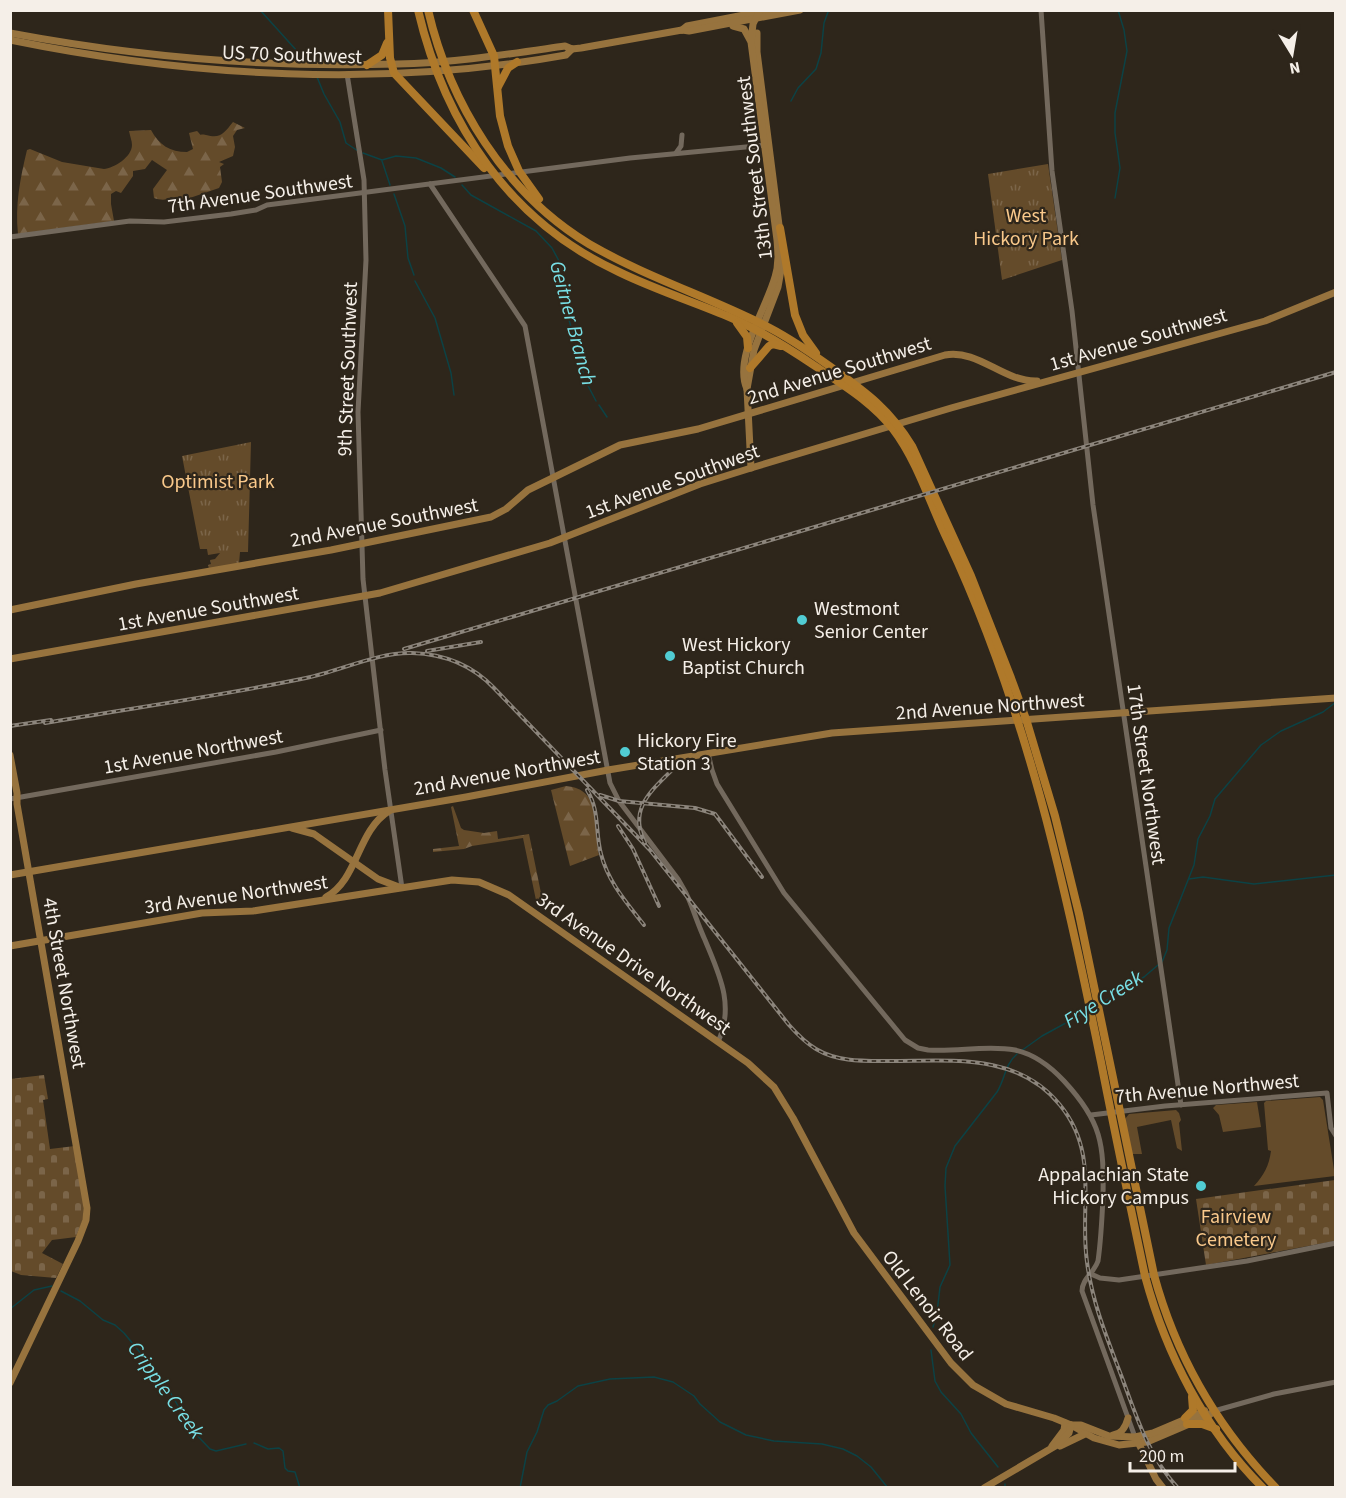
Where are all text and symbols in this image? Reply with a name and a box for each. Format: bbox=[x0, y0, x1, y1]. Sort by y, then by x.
north arrow bbox=[1262, 24, 1322, 84]
street label: US 70 Southwest bbox=[221, 39, 363, 71]
text: N bbox=[1287, 56, 1302, 80]
street label: 13th Street Southwest bbox=[730, 74, 780, 261]
street label: 7th Avenue Southwest bbox=[166, 167, 355, 221]
park label: West Hickory Park bbox=[973, 202, 1079, 253]
water label: Geitner Branch bbox=[542, 257, 604, 389]
street label: 9th Street Southwest bbox=[331, 281, 365, 457]
street label: 1st Avenue Southwest bbox=[1046, 301, 1230, 379]
street label: 2nd Avenue Southwest bbox=[744, 330, 935, 412]
street label: 1st Avenue Southwest bbox=[581, 437, 763, 526]
park label: Optimist Park bbox=[161, 468, 275, 496]
street label: 2nd Avenue Southwest bbox=[288, 491, 481, 555]
street label: 1st Avenue Southwest bbox=[115, 579, 301, 639]
place label: Westmont Senior Center bbox=[814, 595, 928, 646]
marker: Westmont Senior Center bbox=[795, 613, 809, 627]
place label: West Hickory Baptist Church bbox=[682, 631, 805, 682]
marker: West Hickory Baptist Church bbox=[663, 649, 677, 663]
street label: 17th Street Northwest bbox=[1119, 682, 1173, 867]
street label: 2nd Avenue Northwest bbox=[895, 686, 1086, 728]
street label: 1st Avenue Northwest bbox=[101, 722, 285, 782]
place label: Hickory Fire Station 3 bbox=[637, 727, 737, 778]
street label: 2nd Avenue Northwest bbox=[412, 743, 603, 803]
marker: Hickory Fire Station 3 bbox=[618, 745, 632, 759]
street label: 3rd Avenue Northwest bbox=[143, 868, 330, 922]
street label: 3rd Avenue Drive Northwest bbox=[530, 886, 737, 1042]
street label: 4th Street Northwest bbox=[35, 896, 93, 1071]
water label: Frye Creek bbox=[1057, 962, 1150, 1035]
street label: 7th Avenue Northwest bbox=[1114, 1067, 1300, 1111]
place label: Appalachian State Hickory Campus bbox=[1038, 1161, 1189, 1212]
marker: Appalachian State Hickory Campus bbox=[1194, 1179, 1208, 1193]
park label: Fairview Cemetery bbox=[1196, 1203, 1277, 1254]
street label: Old Lenoir Road bbox=[875, 1244, 979, 1367]
water label: Cripple Creek bbox=[120, 1335, 212, 1446]
scale bar bbox=[1130, 1435, 1235, 1473]
text: 200 m bbox=[1139, 1444, 1184, 1469]

